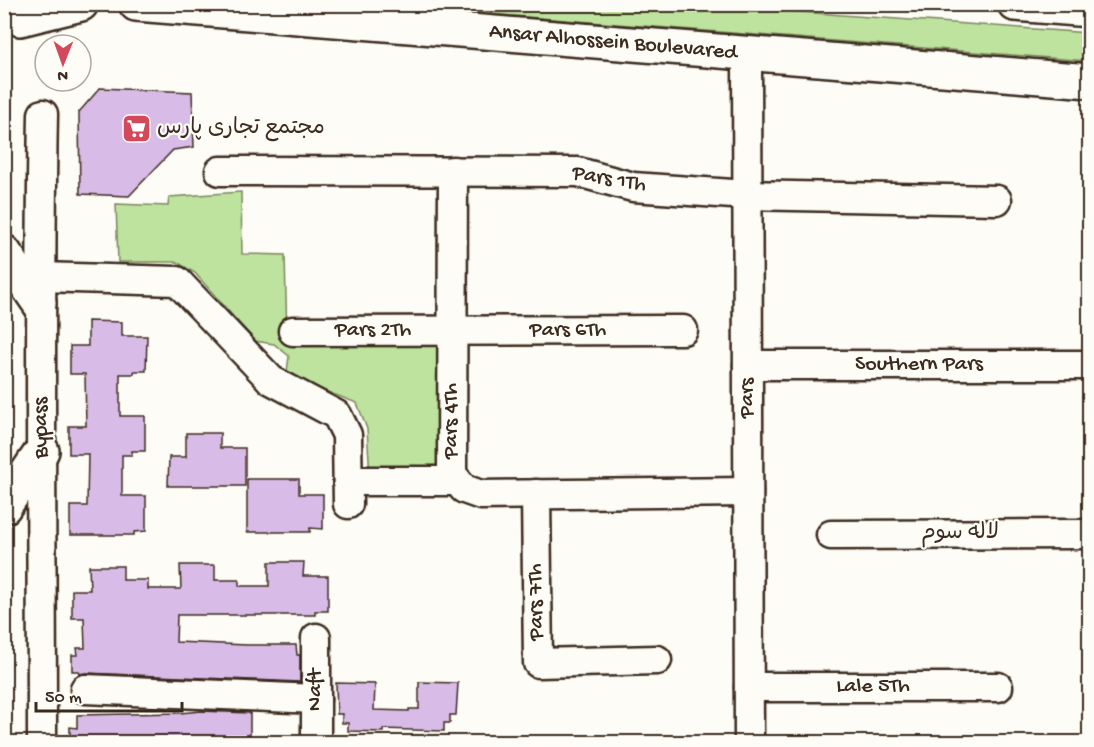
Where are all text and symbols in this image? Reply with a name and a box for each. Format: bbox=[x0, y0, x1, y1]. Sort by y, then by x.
street label: Ansar Alhossein Boulevared bbox=[488, 19, 740, 67]
north arrow bbox=[33, 33, 93, 93]
text: N bbox=[57, 65, 68, 84]
supermarket icon: مجتمع تجاری پارس bbox=[120, 113, 152, 145]
place label: مجتمع تجاری پارس bbox=[157, 116, 325, 142]
street label: Pars 1Th bbox=[569, 161, 648, 199]
street label: Pars 2Th bbox=[334, 318, 411, 344]
street label: Pars 6Th bbox=[529, 318, 607, 344]
street label: Southern Pars bbox=[855, 352, 984, 378]
street label: Pars bbox=[735, 377, 761, 419]
street label: Pars 4Th bbox=[439, 383, 465, 460]
street label: Bypass bbox=[28, 396, 56, 460]
street label: لاله سوم bbox=[921, 521, 999, 548]
street label: Pars 7Th bbox=[523, 563, 551, 642]
street label: Naft bbox=[303, 667, 329, 711]
street label: Lale 5Th bbox=[836, 674, 910, 700]
scale bar bbox=[36, 675, 182, 713]
text: 50 m bbox=[45, 688, 82, 709]

